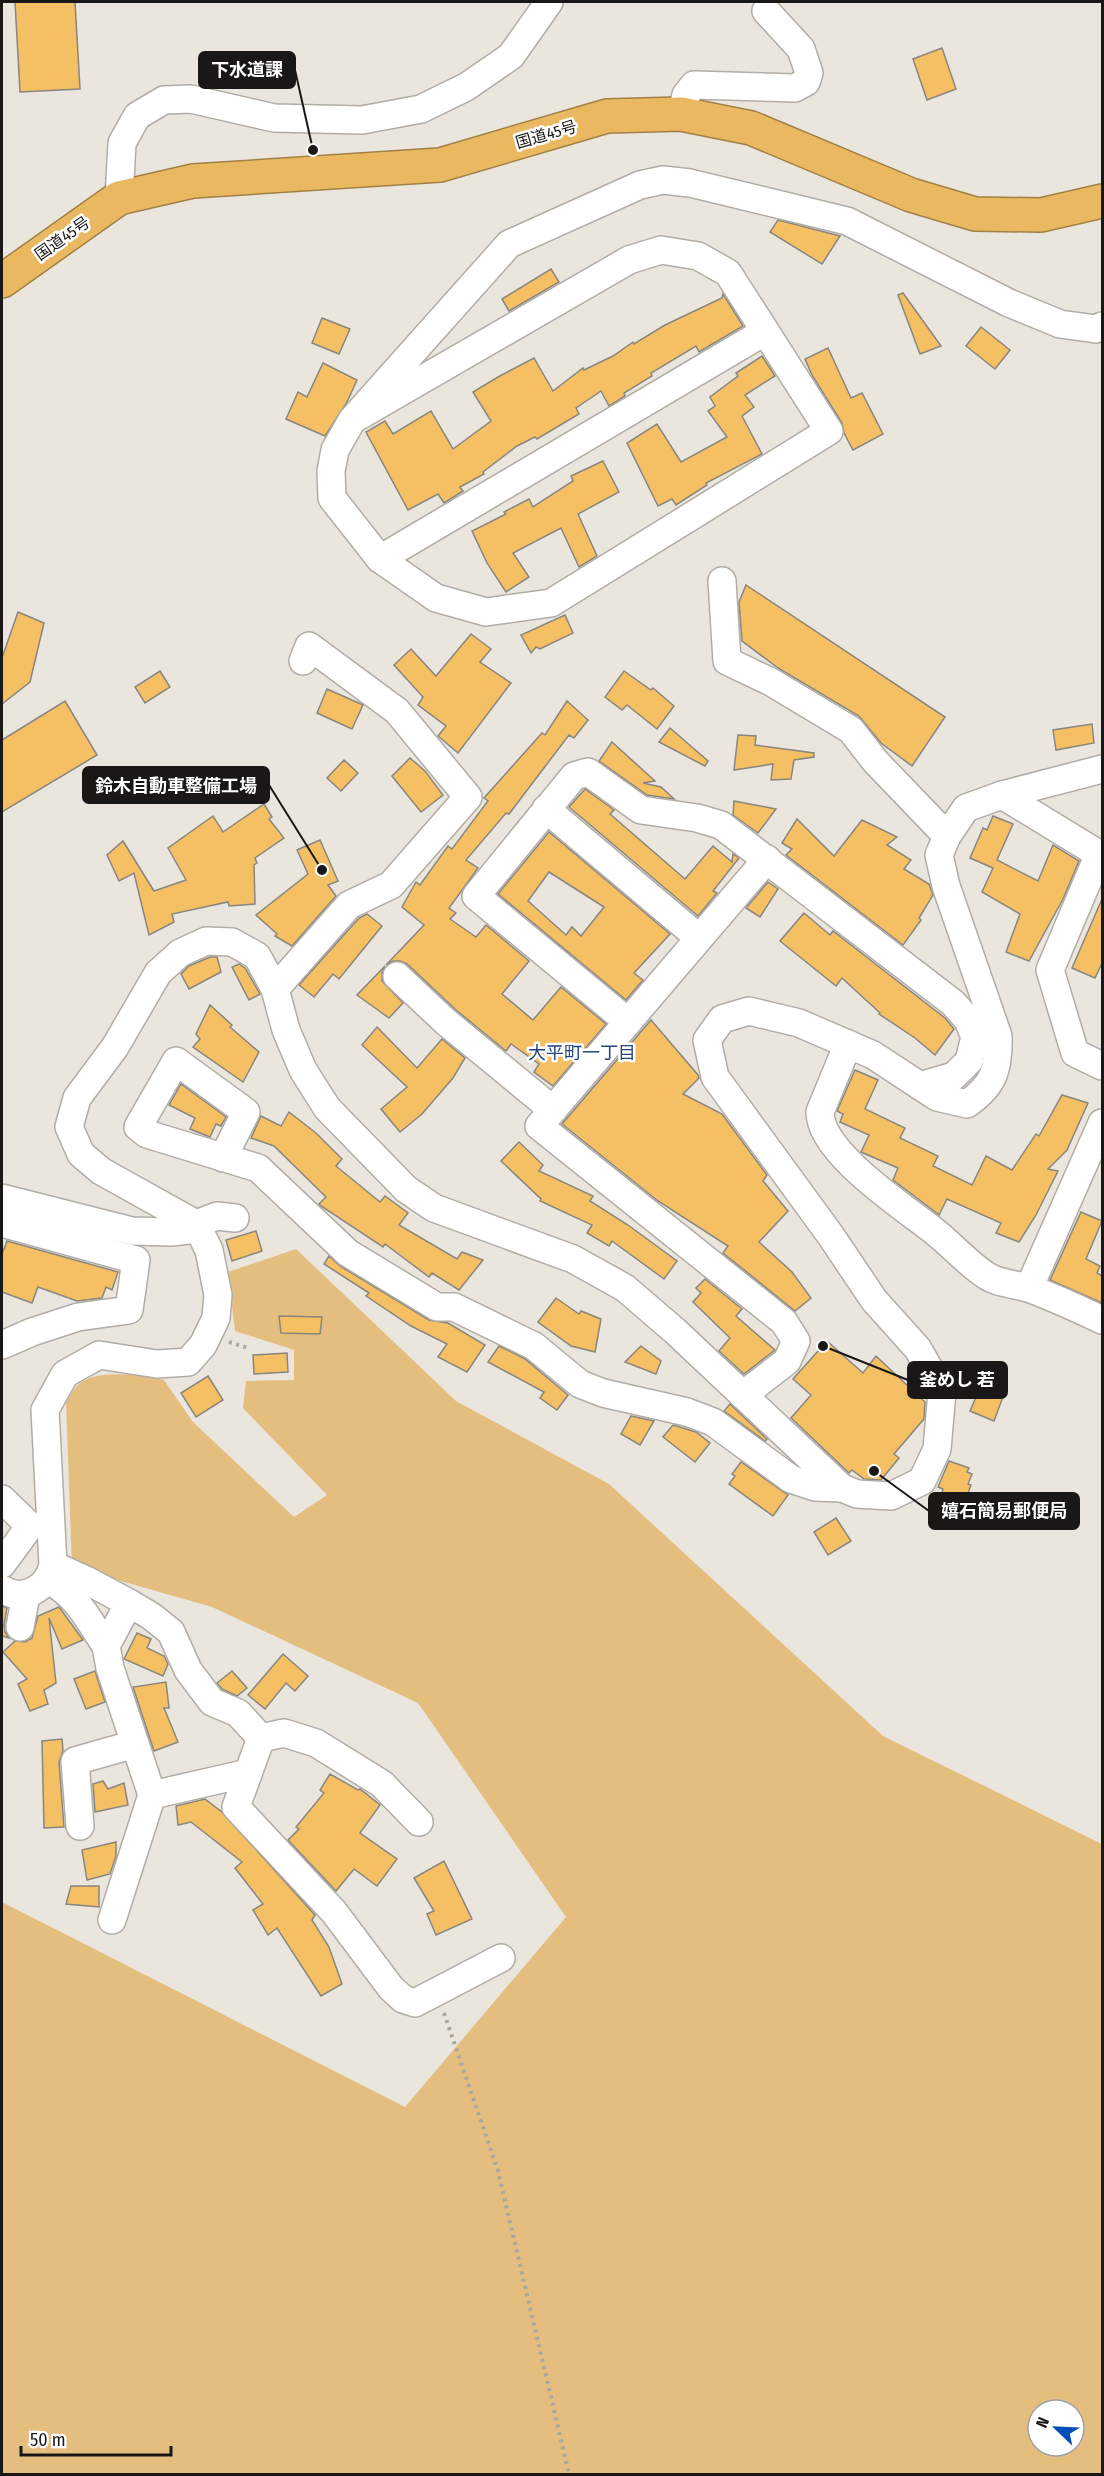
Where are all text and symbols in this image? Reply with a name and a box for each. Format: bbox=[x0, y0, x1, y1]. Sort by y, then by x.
callout: 下水道課 bbox=[199, 52, 295, 88]
text: 下水道課 bbox=[211, 59, 283, 81]
street label: 国道45号 bbox=[513, 117, 579, 152]
street label: 国道45号 bbox=[31, 213, 94, 264]
callout: 鈴木自動車整備工場 bbox=[83, 767, 269, 803]
text: 鈴木自動車整備工場 bbox=[95, 775, 257, 797]
district label: 大平町一丁目 bbox=[528, 1042, 636, 1064]
callout: 釜めし 若 bbox=[908, 1362, 1007, 1398]
text: 釜めし 若 bbox=[919, 1369, 995, 1391]
callout: 嬉石簡易郵便局 bbox=[929, 1493, 1079, 1529]
text: 嬉石簡易郵便局 bbox=[941, 1500, 1067, 1522]
north arrow bbox=[1026, 2398, 1086, 2458]
text: N bbox=[1032, 2414, 1053, 2430]
scale bar bbox=[21, 2419, 171, 2457]
text: 50 m bbox=[30, 2429, 66, 2451]

